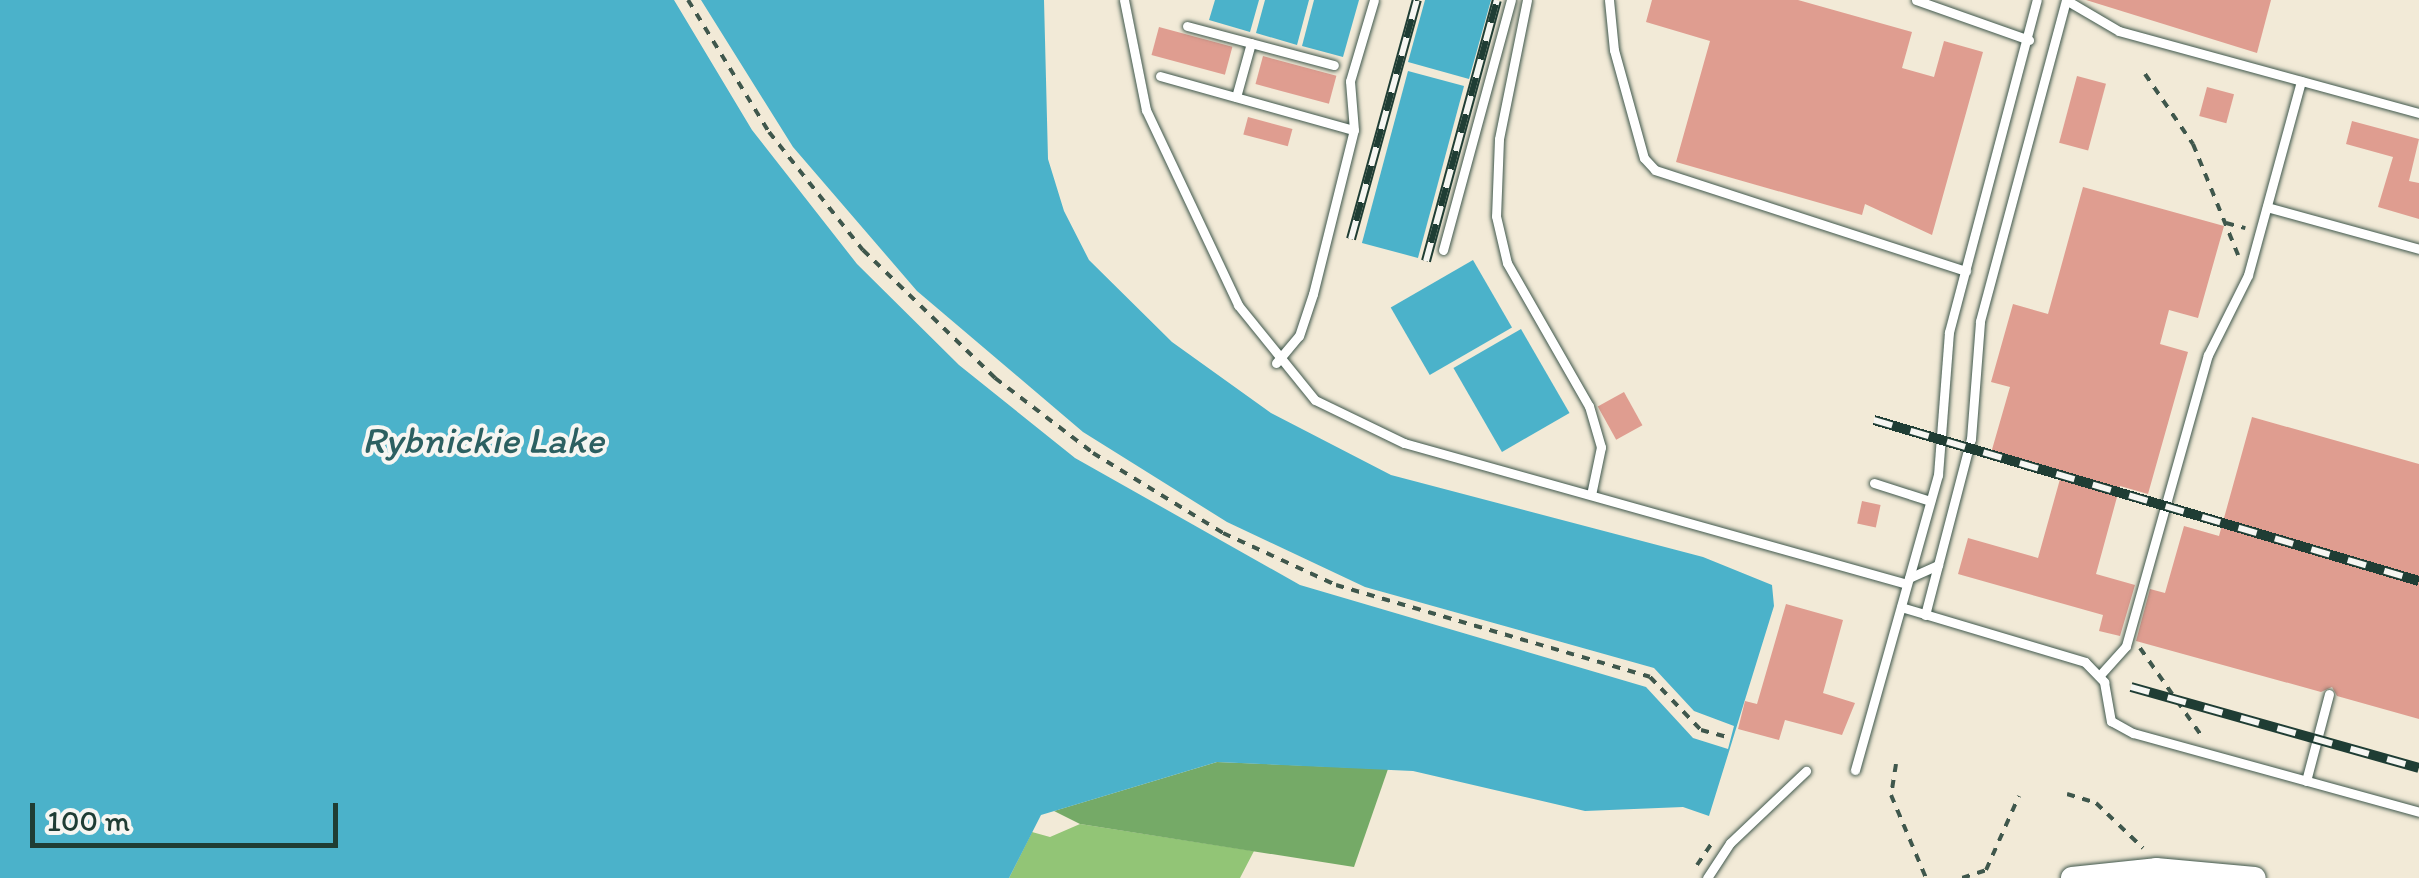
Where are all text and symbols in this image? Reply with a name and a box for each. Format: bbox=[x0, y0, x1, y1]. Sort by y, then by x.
water label: Rybnickie Lake bbox=[362, 418, 604, 464]
scale bar bbox=[35, 783, 342, 845]
text: 100 m bbox=[47, 802, 130, 839]

